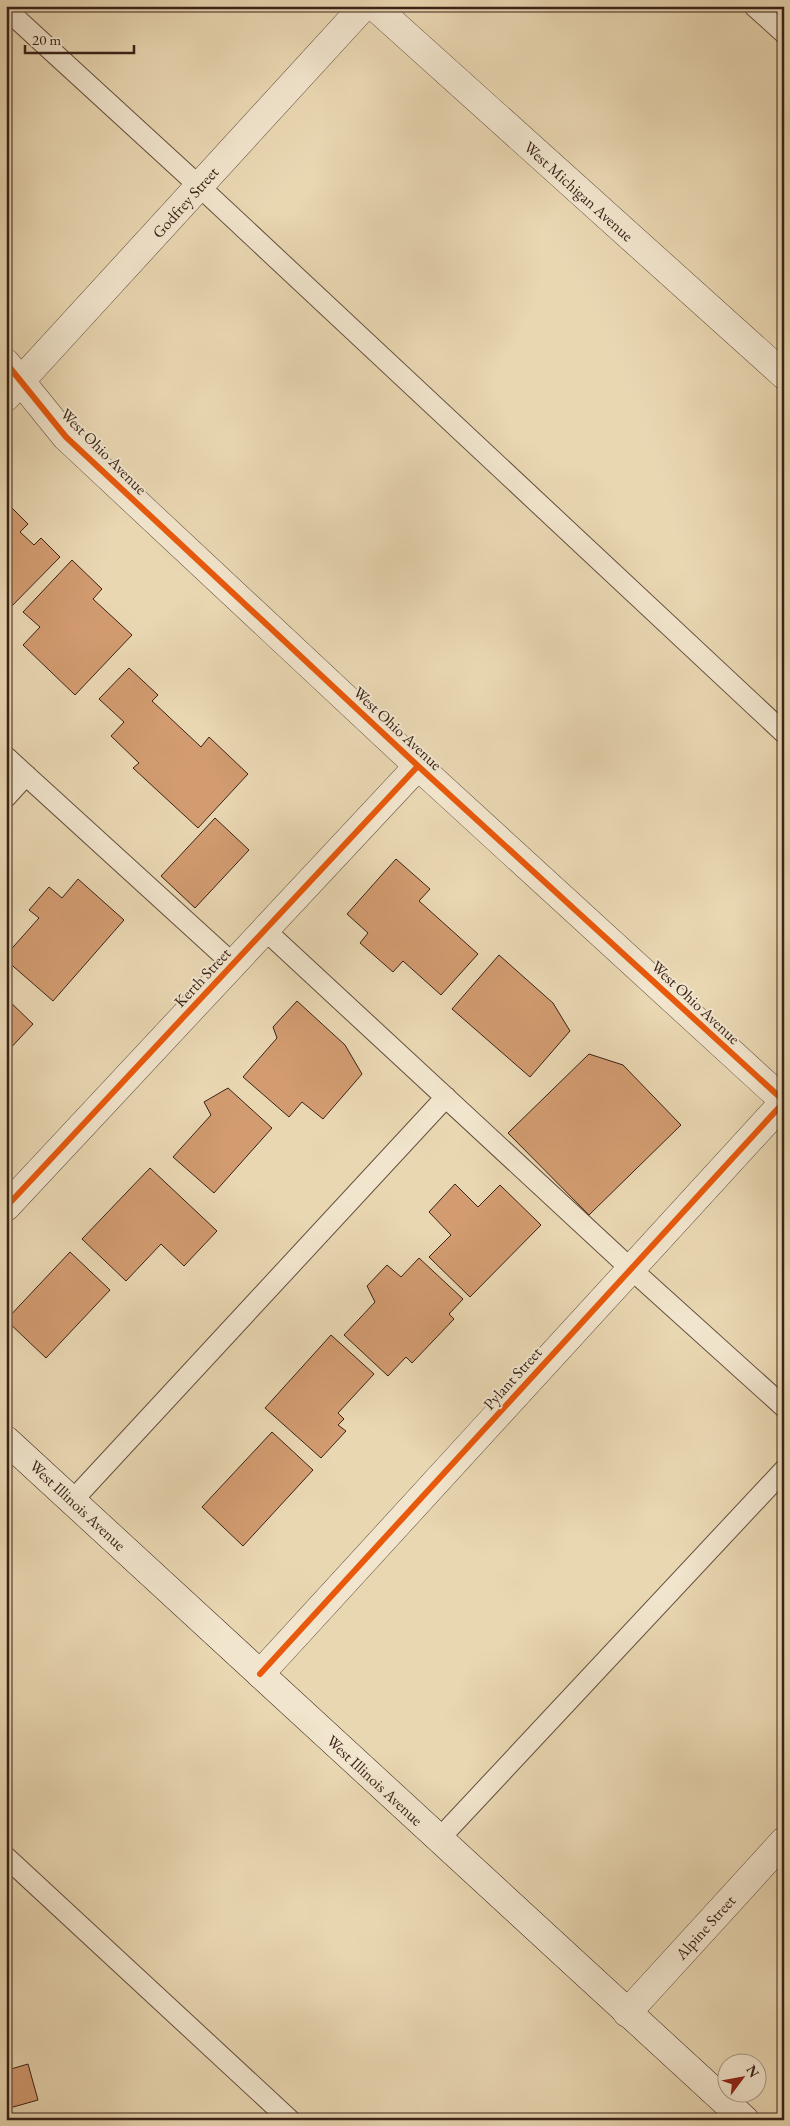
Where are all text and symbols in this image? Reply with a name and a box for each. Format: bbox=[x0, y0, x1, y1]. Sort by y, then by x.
scale bar bbox=[25, 22, 134, 54]
text: 20 m bbox=[32, 30, 61, 49]
street label: West Michigan Avenue bbox=[519, 137, 638, 246]
street label: Godfrey Street bbox=[148, 162, 223, 243]
street label: West Ohio Avenue bbox=[56, 404, 151, 499]
street label: West Ohio Avenue bbox=[349, 682, 447, 775]
street label: Kerth Street bbox=[169, 943, 235, 1012]
street label: West Ohio Avenue bbox=[647, 956, 745, 1049]
street label: Pylant Street bbox=[479, 1342, 546, 1414]
street label: West Illinois Avenue bbox=[25, 1455, 130, 1555]
street label: West Illinois Avenue bbox=[322, 1730, 427, 1830]
street label: Alpine Street bbox=[670, 1891, 740, 1965]
north arrow bbox=[718, 2054, 768, 2104]
text: N bbox=[742, 2062, 764, 2081]

